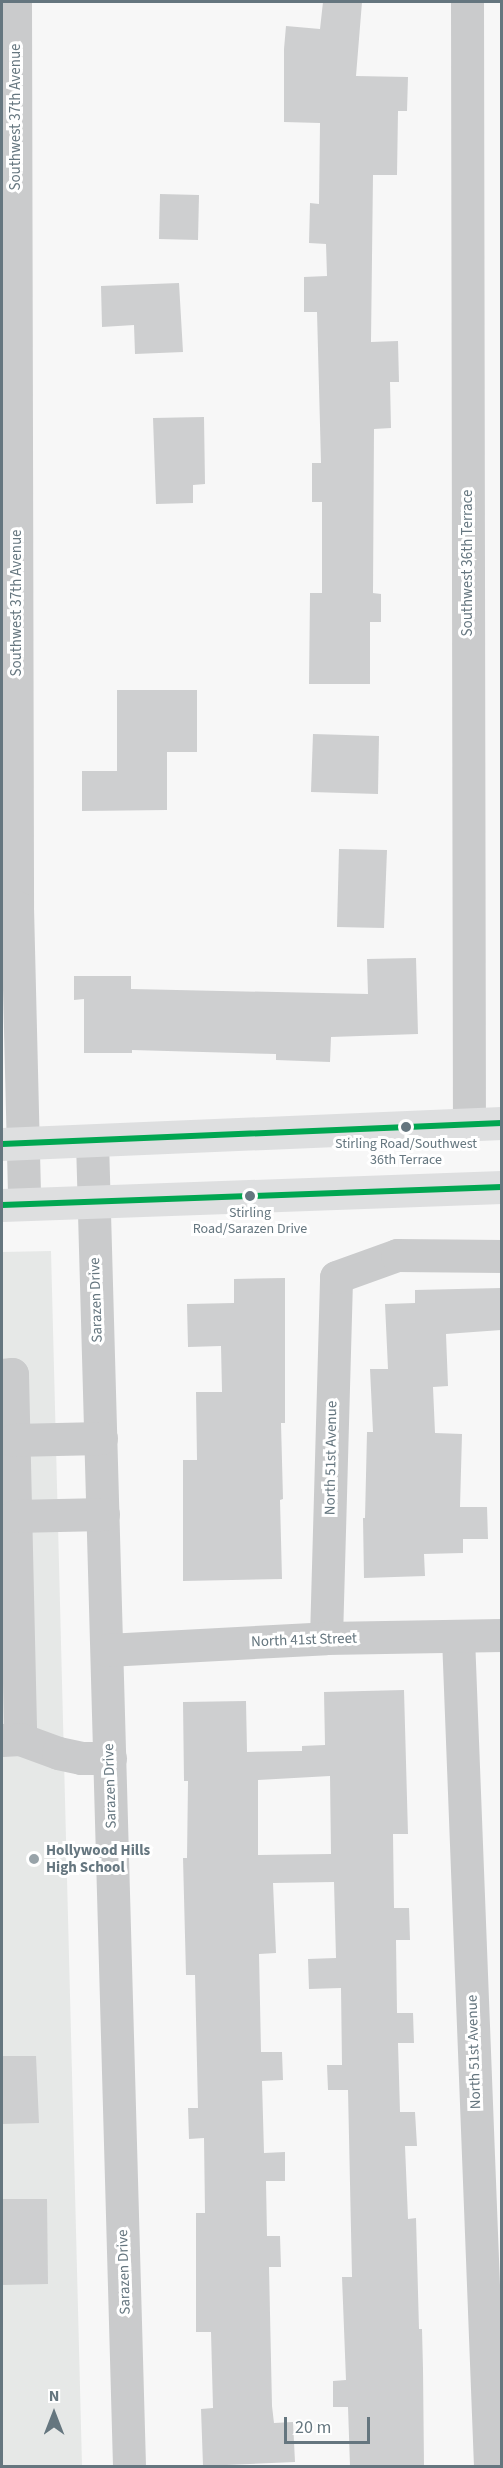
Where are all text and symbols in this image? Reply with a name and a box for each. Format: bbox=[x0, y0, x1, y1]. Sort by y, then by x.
street label: Southwest 37th Avenue bbox=[7, 43, 25, 191]
street label: Southwest 36th Terrace bbox=[459, 490, 477, 636]
street label: Southwest 37th Avenue bbox=[8, 529, 26, 677]
marker: Stirling Road/Southwest 36th Terrace bbox=[400, 1121, 412, 1133]
place label: Stirling Road/Southwest 36th Terrace bbox=[335, 1136, 477, 1168]
marker: Stirling Road/Sarazen Drive bbox=[244, 1190, 256, 1202]
place label: Stirling Road/Sarazen Drive bbox=[193, 1205, 307, 1238]
street label: Sarazen Drive bbox=[86, 1257, 106, 1343]
street label: North 51st Avenue bbox=[321, 1401, 341, 1515]
street label: North 41st Street bbox=[251, 1629, 357, 1651]
street label: Sarazen Drive bbox=[100, 1743, 120, 1829]
place label: Hollywood Hills High School bbox=[46, 1841, 150, 1876]
marker: Hollywood Hills High School bbox=[27, 1852, 41, 1866]
street label: North 51st Avenue bbox=[463, 1994, 485, 2110]
street label: Sarazen Drive bbox=[114, 2229, 134, 2315]
north arrow bbox=[24, 2384, 84, 2444]
text: N bbox=[49, 2385, 59, 2407]
scale bar bbox=[287, 2405, 372, 2443]
text: 20 m bbox=[295, 2415, 331, 2440]

